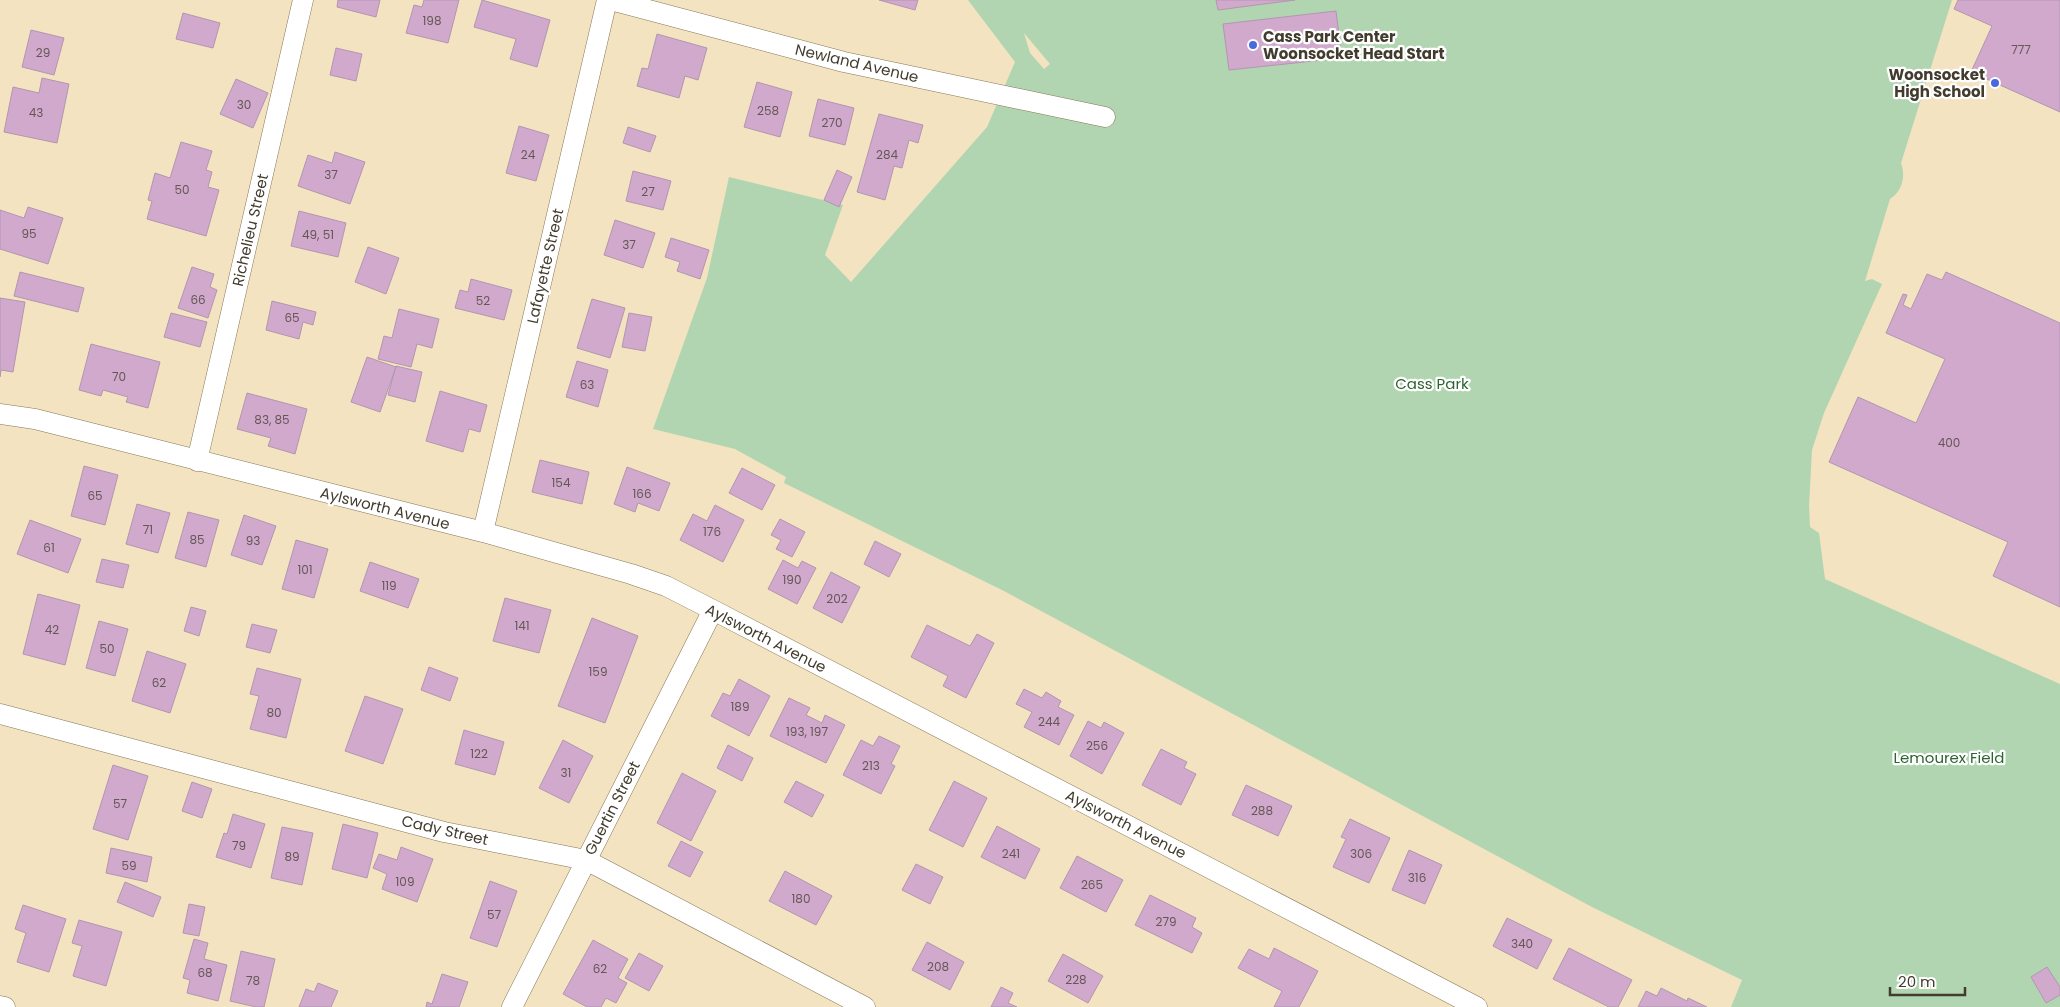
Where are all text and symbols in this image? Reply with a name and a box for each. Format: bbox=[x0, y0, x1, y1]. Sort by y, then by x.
house number: 198 bbox=[423, 12, 441, 29]
place label: Cass Park Center Woonsocket Head Start bbox=[1263, 26, 1445, 64]
street label: Newland Avenue bbox=[793, 39, 921, 87]
marker: Cass Park Center Woonsocket Head Start bbox=[1247, 39, 1259, 51]
house number: 777 bbox=[2011, 41, 2031, 58]
house number: 29 bbox=[36, 44, 50, 61]
place label: Woonsocket High School bbox=[1888, 64, 1985, 102]
marker: Woonsocket High School bbox=[1989, 77, 2001, 89]
house number: 30 bbox=[237, 96, 251, 113]
house number: 258 bbox=[757, 102, 779, 119]
house number: 43 bbox=[29, 104, 43, 121]
house number: 270 bbox=[822, 114, 843, 131]
house number: 24 bbox=[521, 146, 536, 163]
house number: 284 bbox=[876, 146, 898, 163]
house number: 37 bbox=[324, 166, 338, 183]
street label: Richelieu Street bbox=[227, 172, 273, 288]
house number: 50 bbox=[174, 181, 190, 198]
house number: 27 bbox=[641, 183, 655, 200]
street label: Lafayette Street bbox=[522, 206, 568, 326]
house number: 95 bbox=[21, 225, 37, 242]
house number: 49, 51 bbox=[302, 226, 334, 243]
house number: 37 bbox=[622, 236, 636, 253]
house number: 66 bbox=[190, 291, 206, 308]
house number: 52 bbox=[476, 292, 490, 309]
house number: 65 bbox=[284, 309, 300, 326]
house number: 70 bbox=[112, 368, 126, 385]
park label: Cass Park bbox=[1395, 373, 1469, 394]
house number: 63 bbox=[580, 376, 594, 393]
house number: 83, 85 bbox=[254, 411, 290, 428]
house number: 400 bbox=[1938, 434, 1960, 451]
house number: 154 bbox=[552, 474, 571, 491]
street label: Aylsworth Avenue bbox=[318, 482, 452, 534]
house number: 166 bbox=[632, 485, 652, 502]
house number: 65 bbox=[87, 487, 103, 504]
house number: 71 bbox=[143, 521, 153, 538]
house number: 176 bbox=[703, 523, 721, 540]
house number: 85 bbox=[189, 531, 205, 548]
house number: 93 bbox=[246, 532, 260, 549]
house number: 61 bbox=[43, 539, 55, 556]
house number: 101 bbox=[297, 561, 313, 578]
house number: 190 bbox=[783, 571, 801, 588]
house number: 119 bbox=[381, 577, 397, 594]
house number: 202 bbox=[826, 590, 848, 607]
street label: Aylsworth Avenue bbox=[702, 598, 830, 678]
house number: 141 bbox=[514, 617, 530, 634]
house number: 42 bbox=[45, 621, 59, 638]
house number: 50 bbox=[99, 640, 115, 657]
house number: 159 bbox=[589, 663, 607, 680]
house number: 62 bbox=[152, 674, 166, 691]
house number: 189 bbox=[731, 698, 749, 715]
house number: 80 bbox=[266, 704, 282, 721]
house number: 244 bbox=[1038, 713, 1060, 730]
house number: 193, 197 bbox=[786, 723, 828, 740]
house number: 256 bbox=[1086, 737, 1108, 754]
house number: 122 bbox=[470, 745, 488, 762]
park label: Lemourex Field bbox=[1894, 747, 2004, 768]
street label: Guertin Street bbox=[579, 757, 645, 859]
house number: 213 bbox=[862, 757, 880, 774]
house number: 31 bbox=[561, 764, 571, 781]
street label: Aylsworth Avenue bbox=[1062, 784, 1190, 864]
house number: 57 bbox=[113, 795, 127, 812]
house number: 288 bbox=[1251, 802, 1273, 819]
street label: Cady Street bbox=[400, 810, 490, 850]
house number: 79 bbox=[232, 837, 246, 854]
house number: 241 bbox=[1002, 845, 1020, 862]
house number: 306 bbox=[1350, 845, 1372, 862]
house number: 89 bbox=[284, 848, 300, 865]
house number: 59 bbox=[121, 857, 137, 874]
house number: 316 bbox=[1408, 869, 1426, 886]
house number: 109 bbox=[396, 873, 414, 890]
house number: 265 bbox=[1081, 876, 1103, 893]
house number: 180 bbox=[792, 890, 810, 907]
house number: 57 bbox=[487, 906, 501, 923]
house number: 279 bbox=[1155, 913, 1177, 930]
house number: 340 bbox=[1511, 935, 1533, 952]
house number: 208 bbox=[927, 958, 949, 975]
house number: 62 bbox=[593, 960, 607, 977]
house number: 68 bbox=[197, 964, 213, 981]
scale bar bbox=[1890, 964, 1965, 996]
house number: 228 bbox=[1065, 971, 1087, 988]
text: 20 m bbox=[1898, 971, 1936, 992]
house number: 78 bbox=[246, 972, 260, 989]

